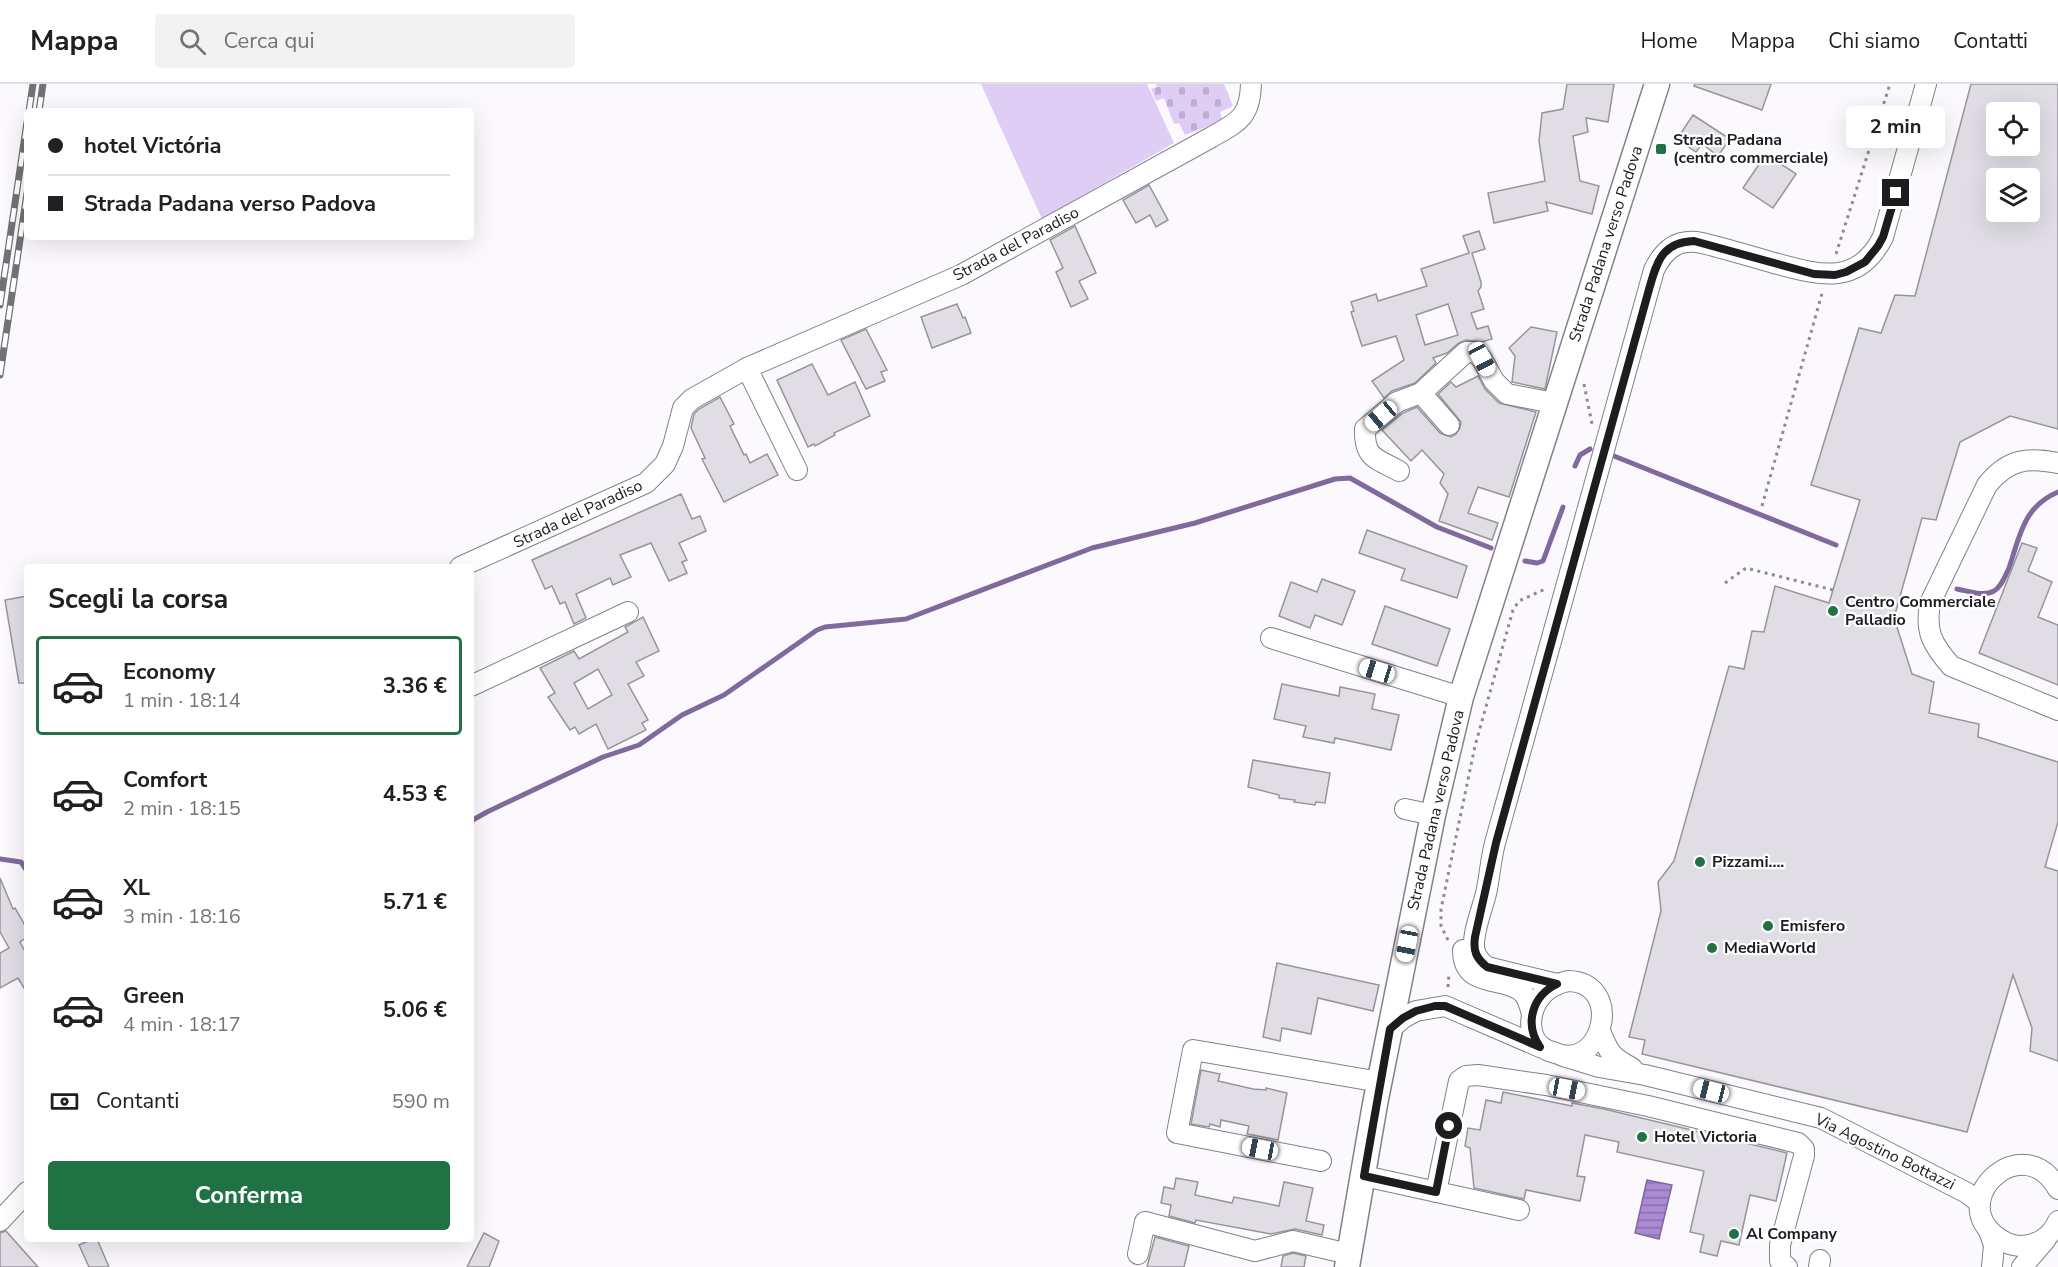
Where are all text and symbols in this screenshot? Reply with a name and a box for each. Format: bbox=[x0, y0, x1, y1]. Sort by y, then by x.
search box bbox=[155, 14, 575, 68]
text: Mappa bbox=[30, 22, 119, 60]
icon: search bbox=[176, 25, 209, 58]
text: Cerca qui bbox=[224, 26, 315, 56]
text: Home bbox=[1641, 27, 1697, 55]
text: Mappa bbox=[1730, 27, 1795, 55]
text: Chi siamo bbox=[1828, 27, 1920, 55]
text: Contatti bbox=[1953, 27, 2028, 55]
map controls bbox=[1986, 102, 2040, 222]
button: locate bbox=[1986, 102, 2040, 156]
callout: 2 min bbox=[1846, 106, 1946, 148]
text: 2 min bbox=[1870, 113, 1921, 140]
place label: Strada Padana (centro commerciale) bbox=[1673, 129, 1829, 169]
text: hotel Victória bbox=[84, 131, 222, 161]
marker: Strada Padana (centro commerciale) bbox=[1654, 142, 1668, 156]
street label: Strada Padana verso Padova bbox=[1564, 143, 1648, 345]
button: layers bbox=[1986, 168, 2040, 222]
route end bbox=[1882, 179, 1909, 206]
text: Strada Padana verso Padova bbox=[84, 189, 376, 219]
street label: Strada del Paradiso bbox=[949, 201, 1083, 287]
car bbox=[1466, 339, 1498, 379]
car bbox=[1361, 398, 1401, 434]
street label: Strada del Paradiso bbox=[510, 474, 646, 554]
text: Scegli la corsa bbox=[48, 581, 228, 618]
place label: Centro Commerciale Palladio bbox=[1845, 591, 1996, 631]
marker: Centro Commerciale Palladio bbox=[1826, 604, 1840, 618]
text: Economy bbox=[123, 657, 215, 687]
car bbox=[1357, 657, 1397, 685]
icon: car bbox=[51, 659, 105, 713]
text: 3.36 € bbox=[383, 671, 447, 701]
text: 1 min · 18:14 bbox=[123, 687, 241, 714]
street label: Strada Padana verso Padova bbox=[1402, 708, 1470, 912]
text: Comfort bbox=[123, 765, 207, 795]
icon: car bbox=[51, 767, 105, 821]
text: 4.53 € bbox=[383, 779, 447, 809]
text: 2 min · 18:15 bbox=[123, 795, 241, 822]
place label: Pizzami.... bbox=[1712, 851, 1784, 873]
marker: Pizzami.... bbox=[1693, 855, 1707, 869]
text: XL bbox=[123, 873, 150, 903]
icon: car bbox=[51, 875, 105, 929]
text: 5.71 € bbox=[383, 887, 447, 917]
text: 3 min · 18:16 bbox=[123, 903, 241, 930]
place label: Emisfero bbox=[1780, 915, 1845, 937]
marker: Emisfero bbox=[1761, 919, 1775, 933]
car bbox=[1395, 925, 1419, 963]
place label: MediaWorld bbox=[1724, 937, 1816, 959]
marker: MediaWorld bbox=[1705, 941, 1719, 955]
text: Green bbox=[123, 981, 184, 1011]
icon: car bbox=[51, 983, 105, 1037]
text: 5.06 € bbox=[383, 995, 447, 1025]
text: 4 min · 18:17 bbox=[123, 1011, 241, 1038]
car bbox=[1548, 1077, 1586, 1101]
car bbox=[1691, 1078, 1731, 1104]
icon: cash bbox=[48, 1085, 81, 1118]
text: Contanti bbox=[96, 1086, 179, 1116]
text: 590 m bbox=[392, 1088, 450, 1115]
street label: Via Agostino Bottazzi bbox=[1810, 1108, 1959, 1196]
route start bbox=[1435, 1112, 1462, 1139]
place label: Hotel Victoria bbox=[1654, 1126, 1757, 1148]
marker: Hotel Victoria bbox=[1635, 1130, 1649, 1144]
car bbox=[1241, 1137, 1279, 1161]
button: Conferma bbox=[48, 1161, 450, 1230]
place label: Al Company bbox=[1746, 1223, 1838, 1245]
marker: Al Company bbox=[1727, 1227, 1741, 1241]

